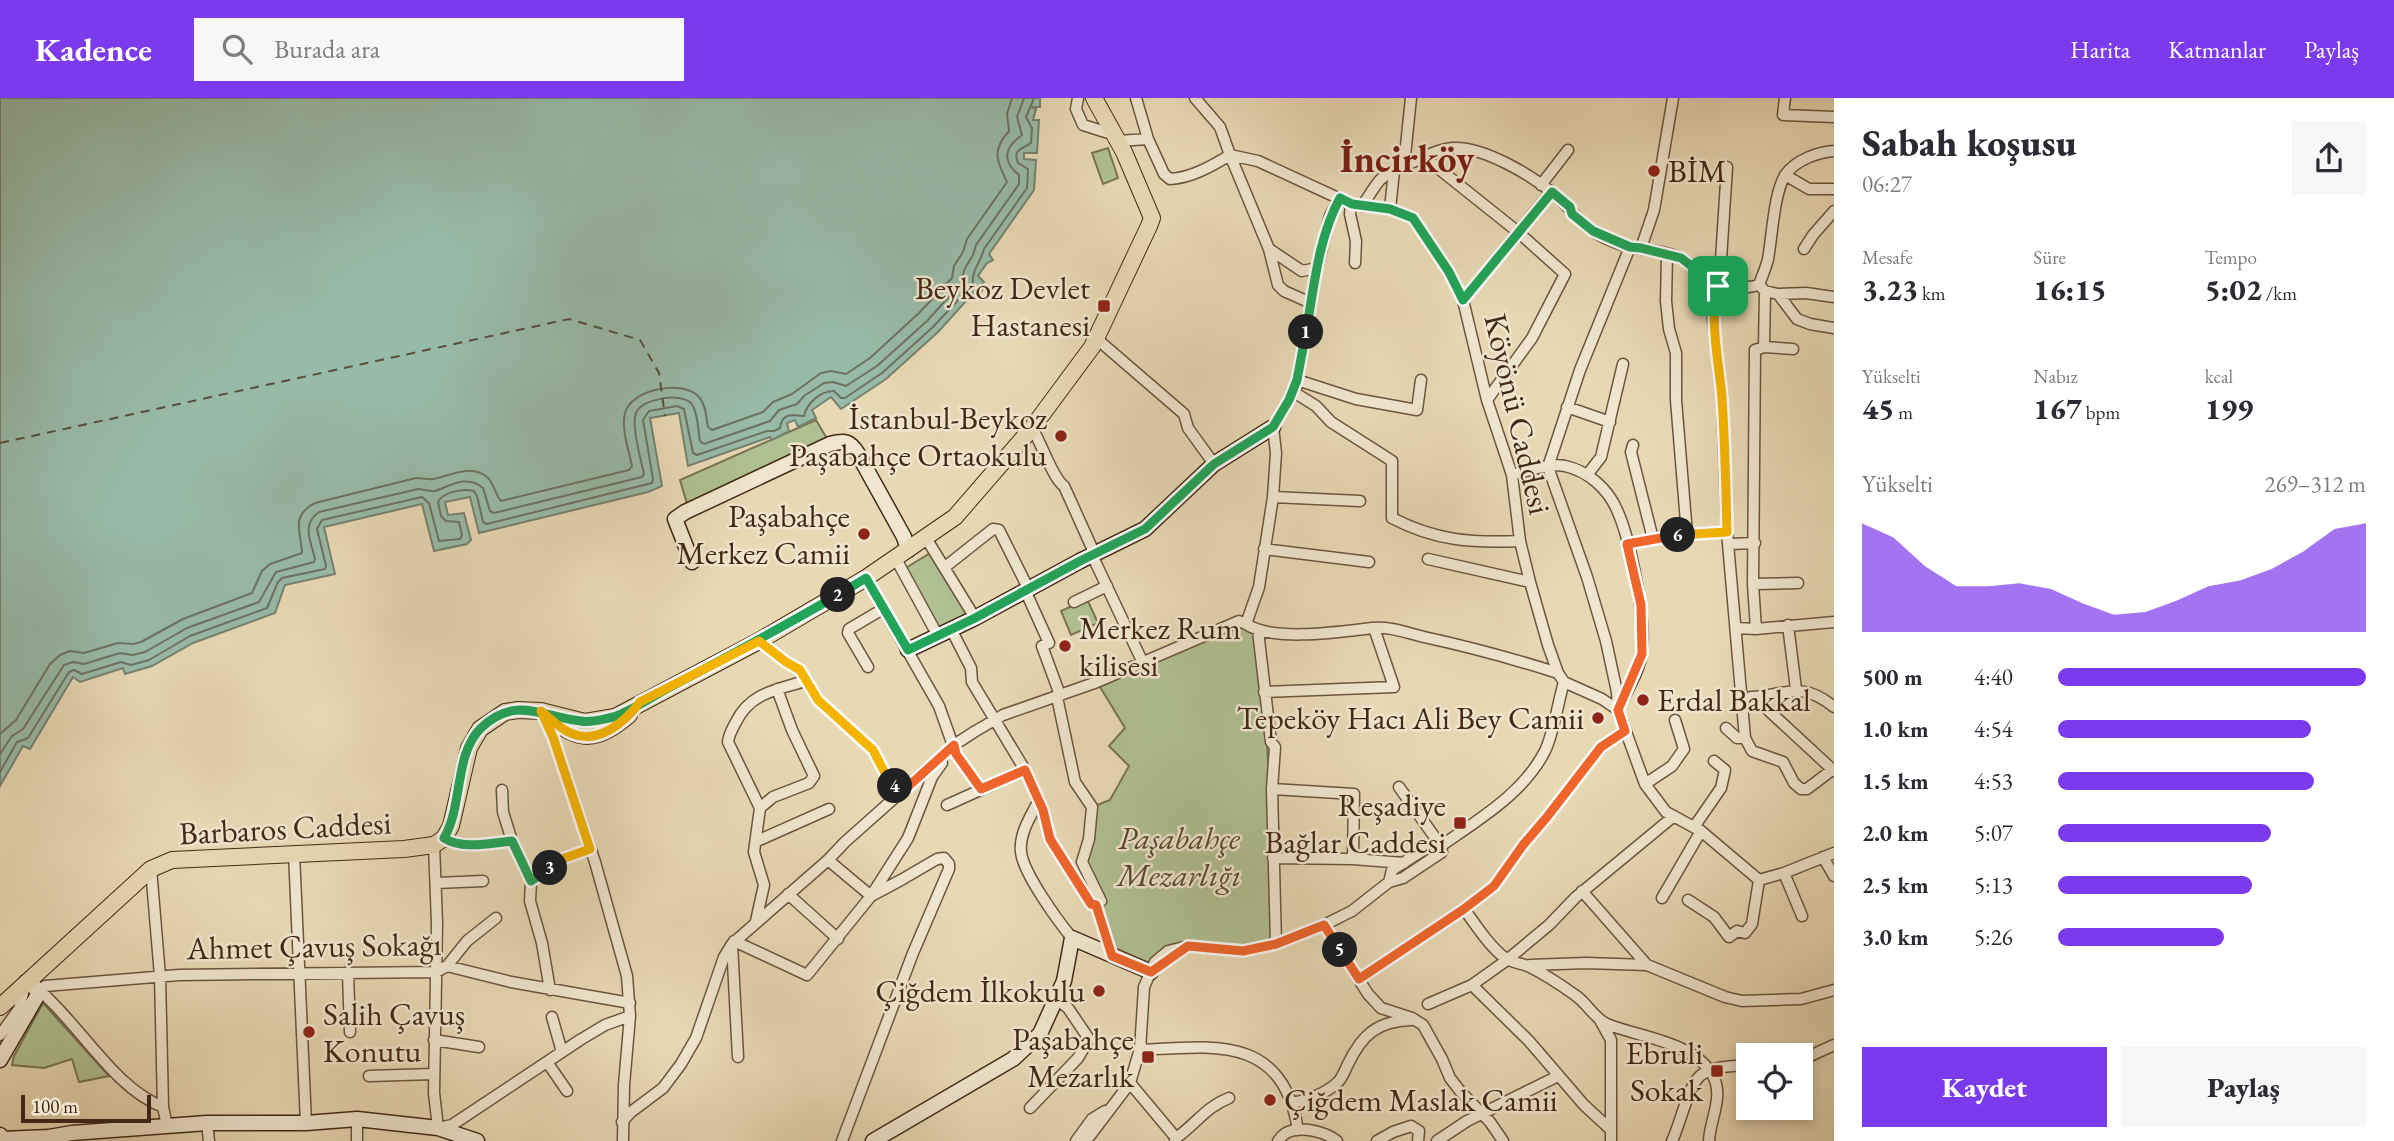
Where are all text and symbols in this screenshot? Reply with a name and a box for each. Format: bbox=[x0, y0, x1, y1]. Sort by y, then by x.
search box bbox=[194, 18, 684, 81]
text: Kadence bbox=[35, 28, 152, 71]
icon: search bbox=[218, 30, 256, 68]
text: Burada ara bbox=[274, 32, 380, 66]
text: Harita bbox=[2070, 34, 2130, 65]
text: Katmanlar bbox=[2168, 34, 2266, 65]
text: Paylaş bbox=[2304, 34, 2359, 65]
text: Sabah koşusu bbox=[1862, 118, 2077, 167]
button: share bbox=[2292, 121, 2366, 195]
district label: İncirköy bbox=[1340, 134, 1475, 183]
place label: BİM bbox=[1668, 150, 1727, 192]
marker: BİM bbox=[1646, 163, 1662, 179]
text: 06:27 bbox=[1862, 169, 1912, 199]
text: Mesafe bbox=[1862, 245, 1913, 270]
text: Süre bbox=[2033, 245, 2066, 270]
text: Tempo bbox=[2205, 245, 2257, 270]
pin bbox=[1688, 256, 1748, 316]
place label: Beykoz Devlet Hastanesi bbox=[915, 267, 1090, 346]
icon: arrive bbox=[1699, 267, 1737, 305]
text: 3.23 bbox=[1862, 270, 1918, 309]
text: 16:15 bbox=[2033, 270, 2107, 309]
text: 5:02 bbox=[2205, 270, 2262, 309]
text: km bbox=[1918, 281, 1946, 306]
text: /km bbox=[2262, 281, 2297, 306]
marker: Beykoz Devlet Hastanesi bbox=[1096, 298, 1112, 314]
street label: Köyönü Caddesi bbox=[1475, 310, 1562, 519]
pin: 1 bbox=[1288, 314, 1324, 350]
text: 1 bbox=[1300, 319, 1311, 344]
text: Yükselti bbox=[1862, 364, 1921, 389]
text: Nabız bbox=[2033, 364, 2078, 389]
text: kcal bbox=[2205, 364, 2233, 389]
text: 45 bbox=[1862, 389, 1894, 428]
text: 167 bbox=[2033, 389, 2082, 428]
text: 199 bbox=[2205, 389, 2253, 428]
place label: İstanbul-Beykoz Paşabahçe Ortaokulu bbox=[789, 397, 1047, 476]
text: m bbox=[1894, 400, 1913, 425]
text: bpm bbox=[2082, 400, 2120, 425]
marker: İstanbul-Beykoz Paşabahçe Ortaokulu bbox=[1053, 428, 1069, 444]
text: Yükselti bbox=[1862, 469, 1933, 499]
text: 269–312 m bbox=[2265, 469, 2366, 499]
place label: Paşabahçe Merkez Camii bbox=[677, 495, 850, 574]
pin: 6 bbox=[1660, 518, 1696, 552]
text: 6 bbox=[1672, 522, 1683, 547]
marker: Paşabahçe Merkez Camii bbox=[856, 526, 872, 542]
pin: 2 bbox=[820, 578, 856, 612]
text: 2 bbox=[832, 582, 843, 607]
place label: Merkez Rum kilisesi bbox=[1079, 607, 1241, 686]
marker: Merkez Rum kilisesi bbox=[1057, 638, 1073, 654]
text: 500 m bbox=[1862, 662, 1923, 692]
text: 4:40 bbox=[1974, 662, 2013, 692]
place label: Erdal Bakkal bbox=[1657, 679, 1811, 721]
marker: Erdal Bakkal bbox=[1635, 692, 1651, 708]
place label: Tepeköy Hacı Ali Bey Camii bbox=[1237, 697, 1584, 739]
marker: Tepeköy Hacı Ali Bey Camii bbox=[1590, 710, 1606, 726]
text: 1.0 km bbox=[1862, 714, 1929, 744]
text: 4:54 bbox=[1974, 714, 2013, 744]
text: 1.5 km bbox=[1862, 766, 1929, 796]
text: 4:53 bbox=[1974, 766, 2013, 796]
pin: 4 bbox=[878, 768, 912, 804]
text: 4 bbox=[889, 773, 900, 798]
place label: Reşadiye Bağlar Caddesi bbox=[1264, 784, 1446, 863]
street label: Barbaros Caddesi bbox=[178, 801, 392, 855]
marker: Reşadiye Bağlar Caddesi bbox=[1452, 815, 1468, 831]
park label: Paşabahçe Mezarlığı bbox=[1115, 817, 1241, 896]
text: 2.0 km bbox=[1862, 818, 1929, 848]
text: 5:07 bbox=[1974, 818, 2013, 848]
pin: 3 bbox=[532, 850, 568, 886]
text: 3 bbox=[544, 855, 555, 880]
text: 2.5 km bbox=[1862, 870, 1929, 900]
text: 5:13 bbox=[1974, 870, 2013, 900]
text: 3.0 km bbox=[1862, 922, 1929, 952]
text: 5:26 bbox=[1974, 922, 2013, 952]
street label: Ahmet Çavuş Sokağı bbox=[185, 923, 442, 969]
pin: 5 bbox=[1322, 932, 1358, 968]
text: 5 bbox=[1334, 937, 1345, 962]
place label: Çiğdem İlkokulu bbox=[875, 970, 1085, 1012]
marker: Çiğdem İlkokulu bbox=[1091, 983, 1107, 999]
place label: Salih Çavuş Konutu bbox=[323, 993, 465, 1072]
place label: Paşabahçe Mezarlık bbox=[1012, 1018, 1135, 1097]
marker: Salih Çavuş Konutu bbox=[301, 1024, 317, 1040]
place label: Ebruli Sokak bbox=[1625, 1032, 1704, 1111]
map controls bbox=[1736, 1043, 1813, 1120]
button: locate bbox=[1736, 1043, 1813, 1120]
button: Kaydet bbox=[1862, 1047, 2107, 1127]
button: Paylaş bbox=[2121, 1047, 2366, 1127]
marker: Paşabahçe Mezarlık bbox=[1140, 1049, 1156, 1065]
marker: Ebruli Sokak bbox=[1709, 1063, 1725, 1079]
place label: Çiğdem Maslak Camii bbox=[1284, 1079, 1558, 1121]
scale bar bbox=[21, 1092, 150, 1124]
marker: Çiğdem Maslak Camii bbox=[1262, 1092, 1278, 1108]
text: 100 m bbox=[32, 1094, 78, 1119]

